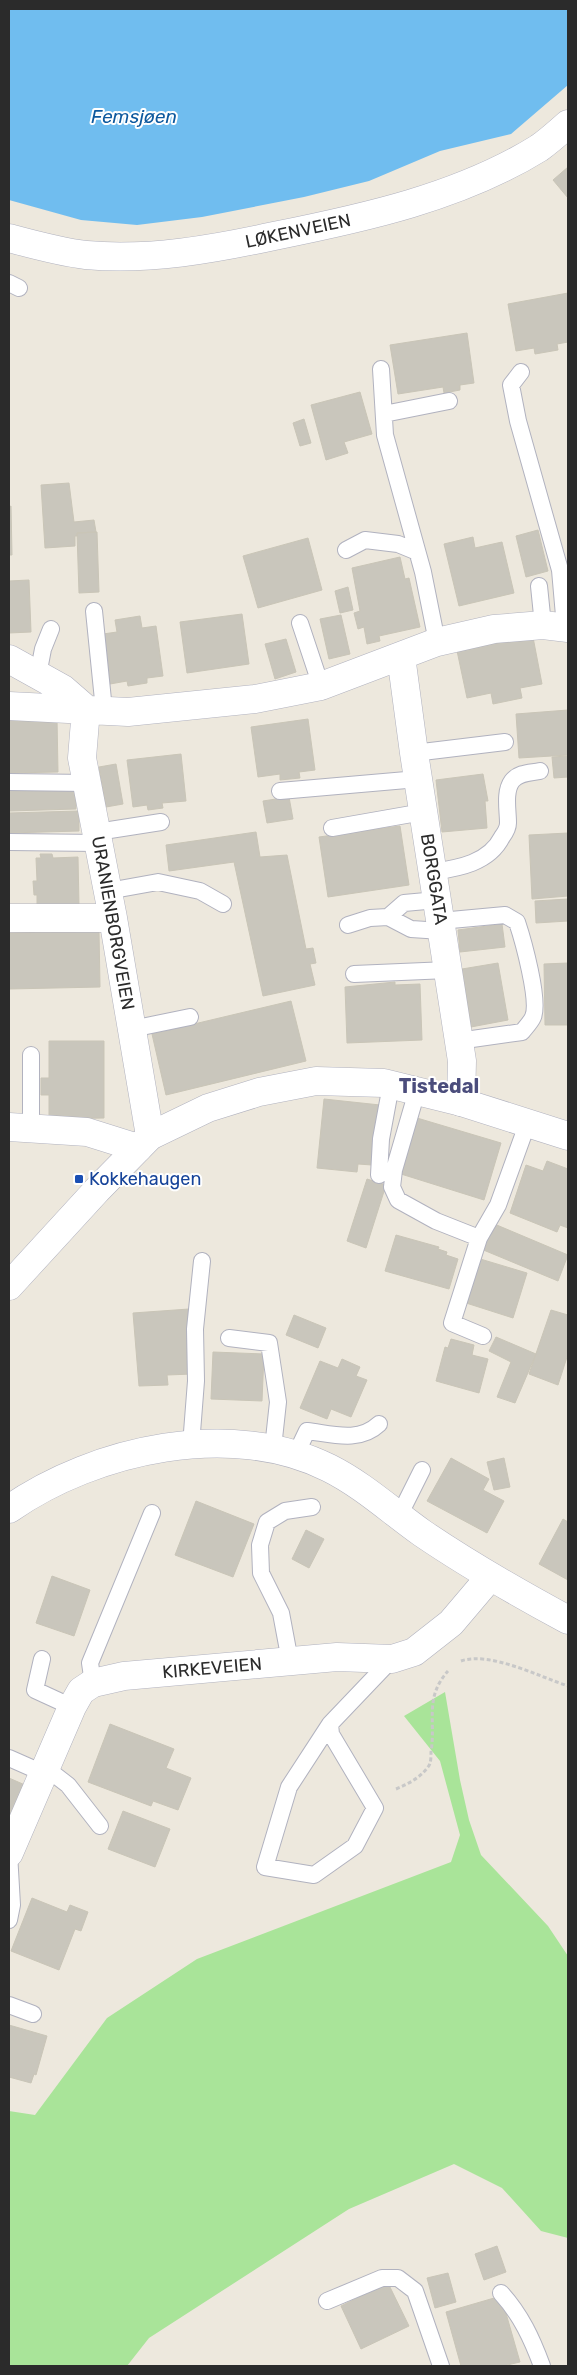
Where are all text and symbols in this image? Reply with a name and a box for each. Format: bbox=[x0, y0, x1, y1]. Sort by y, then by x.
water label: Femsjøen bbox=[91, 105, 177, 128]
street label: LØKENVEIEN bbox=[243, 209, 353, 253]
street label: BORGGATA bbox=[416, 832, 452, 926]
street label: URANIENBORGVEIEN bbox=[87, 834, 139, 1012]
district label: Tistedal bbox=[399, 1074, 479, 1098]
place label: Kokkehaugen bbox=[89, 1168, 201, 1190]
marker: Kokkehaugen bbox=[73, 1173, 85, 1185]
street label: KIRKEVEIEN bbox=[161, 1653, 263, 1683]

